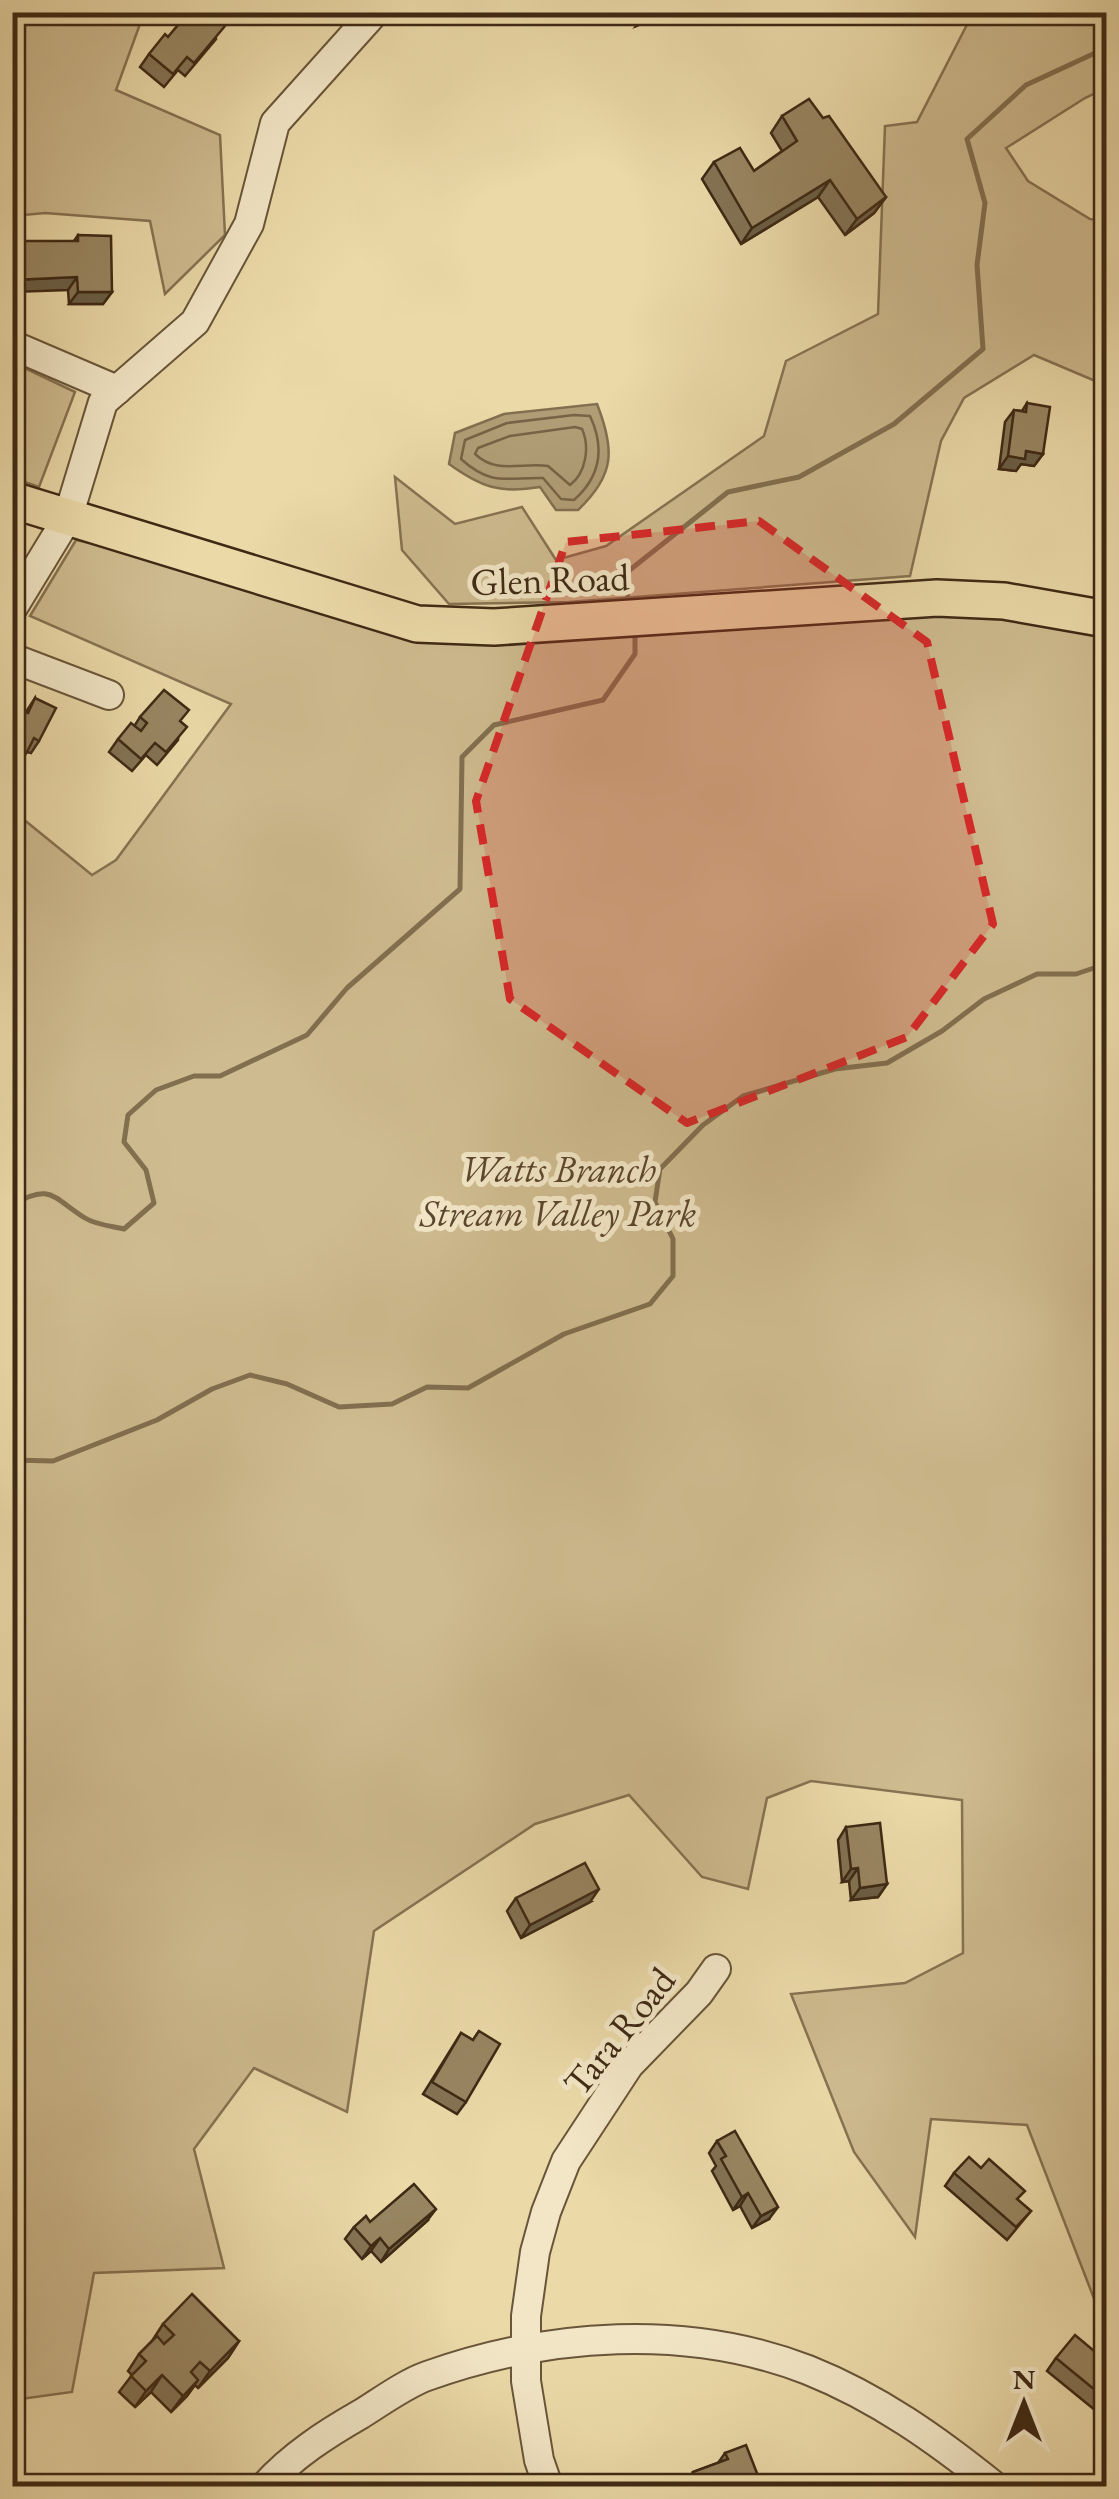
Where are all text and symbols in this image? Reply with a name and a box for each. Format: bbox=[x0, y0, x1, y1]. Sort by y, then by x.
street label: Glen Road bbox=[470, 552, 631, 606]
park label: Watts Branch Stream Valley Park bbox=[419, 1144, 696, 1237]
street label: Tara Road bbox=[552, 1956, 686, 2105]
north arrow bbox=[974, 2354, 1074, 2454]
text: N bbox=[1013, 2361, 1036, 2397]

